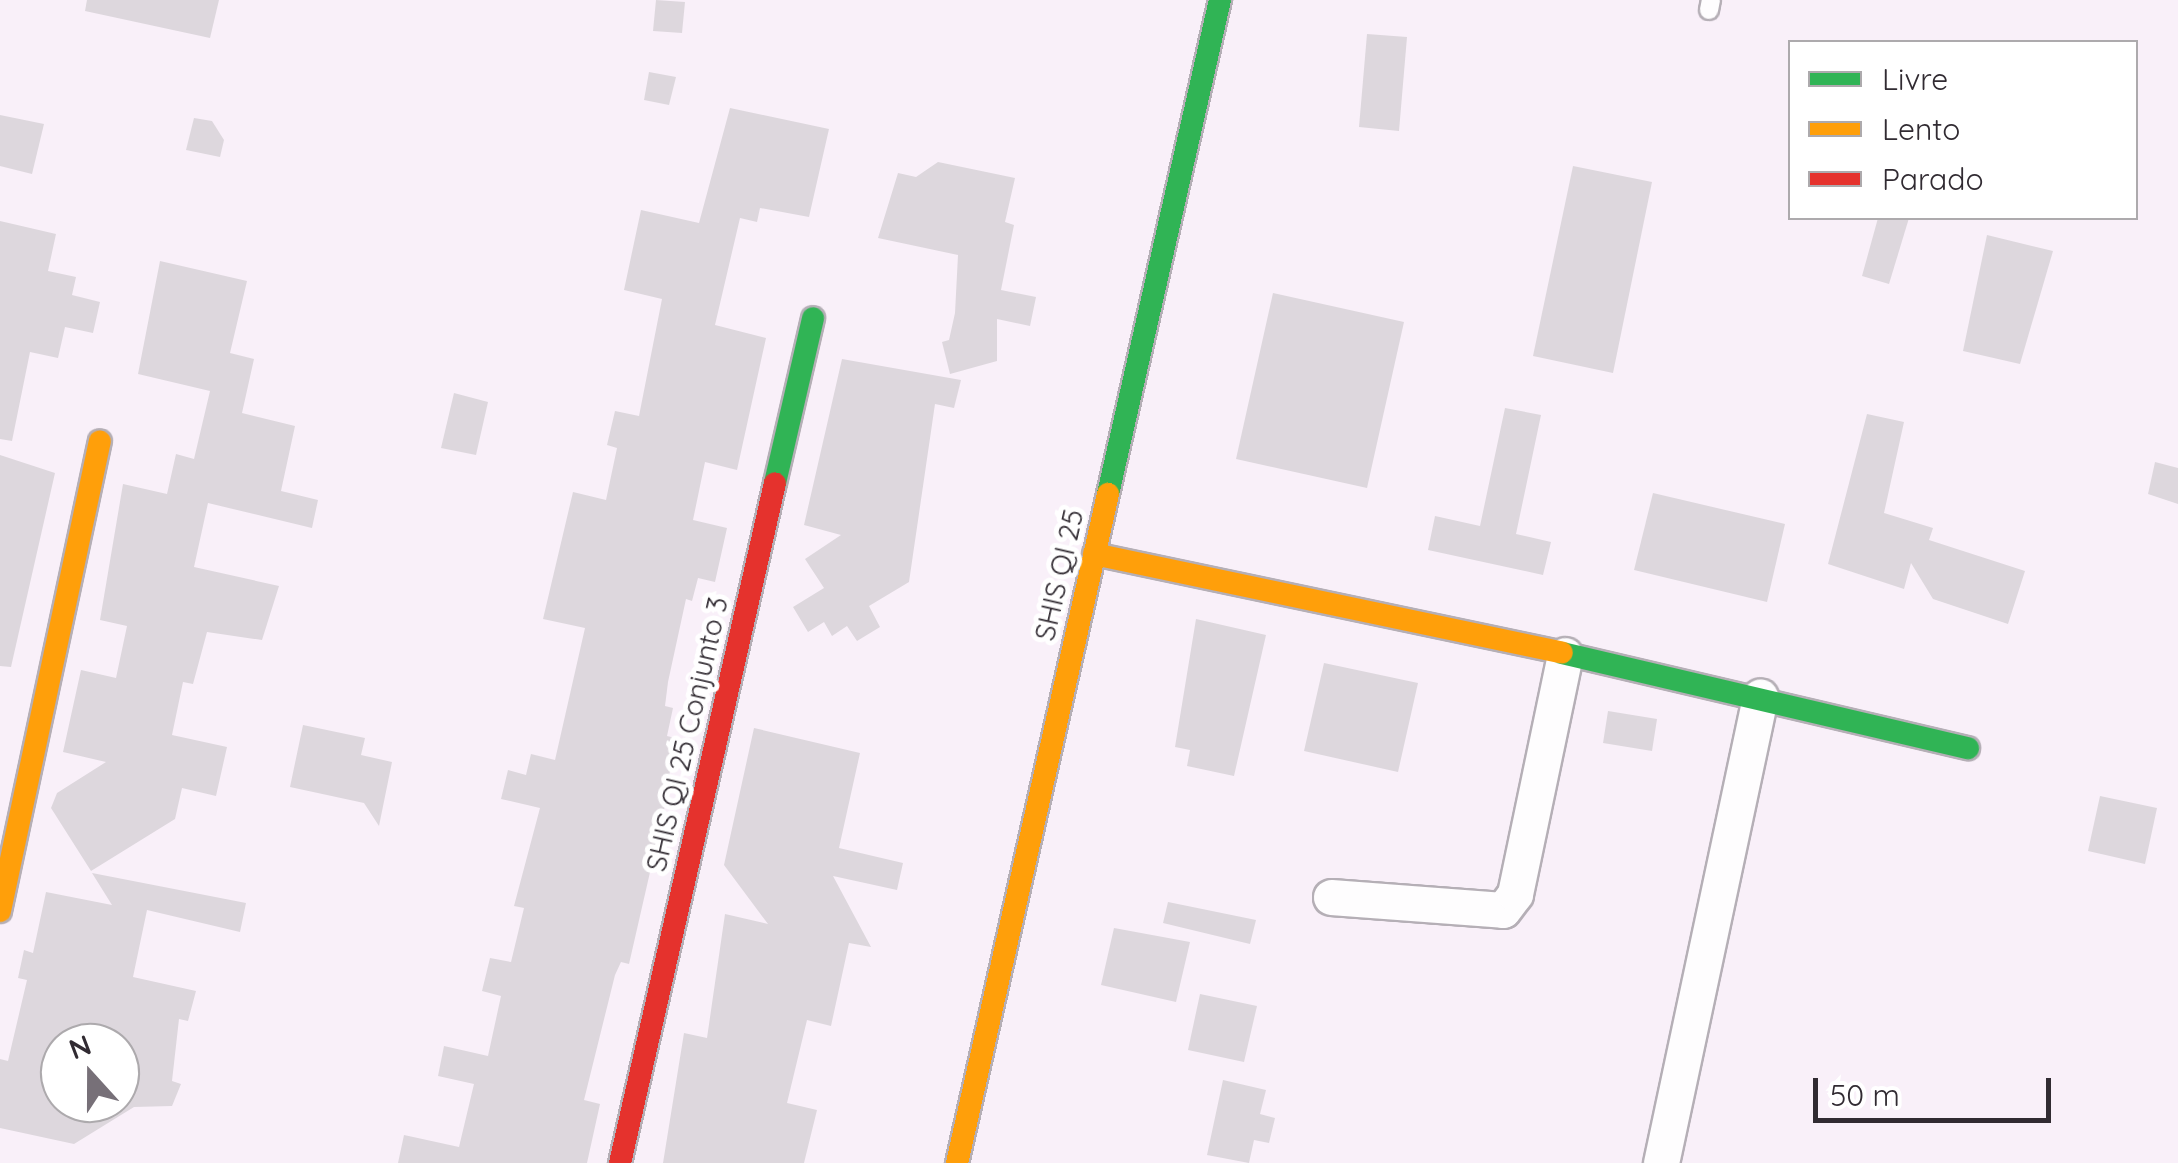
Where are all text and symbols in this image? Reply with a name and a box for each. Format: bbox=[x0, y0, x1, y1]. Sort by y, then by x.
legend bbox=[1788, 40, 2138, 220]
text: Livre bbox=[1882, 60, 1948, 98]
text: Lento bbox=[1882, 110, 1960, 148]
text: Parado bbox=[1882, 160, 1984, 198]
street label: SHIS QI 25 bbox=[1028, 506, 1090, 644]
street label: SHIS QI 25 Conjunto 3 bbox=[639, 593, 735, 875]
north arrow bbox=[40, 1023, 140, 1123]
text: N bbox=[64, 1026, 96, 1066]
scale bar bbox=[1818, 1058, 2056, 1120]
text: 50 m bbox=[1830, 1076, 1900, 1114]

